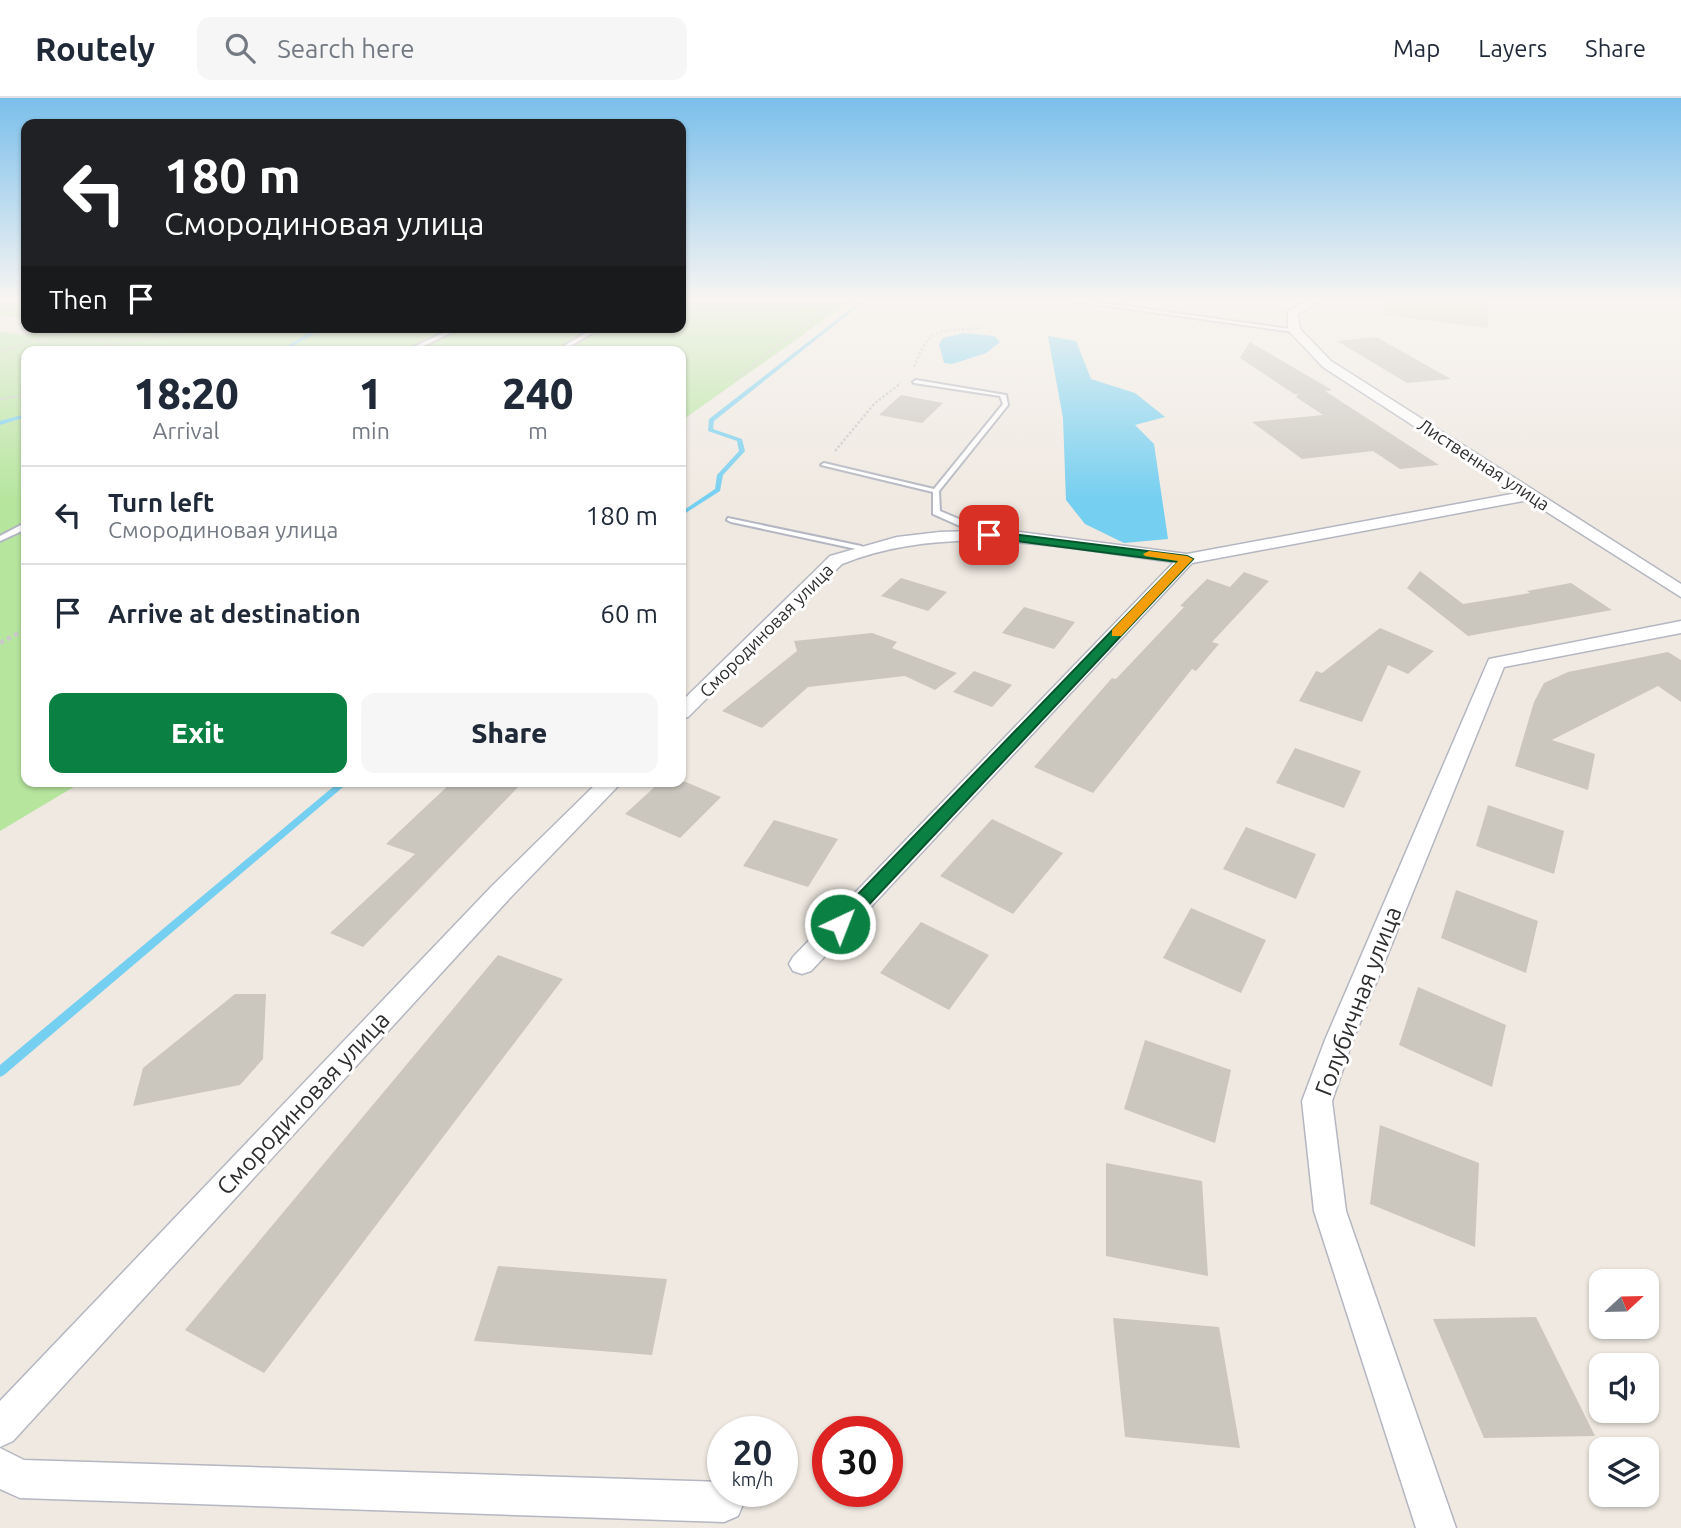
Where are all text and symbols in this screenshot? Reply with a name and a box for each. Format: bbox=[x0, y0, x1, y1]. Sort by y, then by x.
search box bbox=[197, 17, 687, 80]
icon: search bbox=[221, 29, 259, 67]
text: Routely bbox=[35, 30, 155, 67]
text: Search here bbox=[277, 34, 415, 63]
text: Map bbox=[1393, 35, 1440, 62]
text: Layers bbox=[1478, 35, 1547, 62]
text: Share bbox=[1585, 35, 1646, 62]
icon: left bbox=[49, 147, 140, 238]
text: 180 m bbox=[164, 147, 301, 202]
text: Смородиновая улица bbox=[164, 205, 484, 241]
icon: arrive bbox=[122, 280, 160, 318]
text: Then bbox=[49, 285, 108, 314]
text: 18:20 bbox=[134, 370, 239, 417]
text: 1 bbox=[359, 370, 382, 417]
text: 240 bbox=[502, 370, 573, 417]
street label: Лиственная улица bbox=[1414, 414, 1554, 514]
text: Arrival bbox=[153, 418, 220, 443]
text: min bbox=[351, 418, 390, 443]
text: m bbox=[528, 418, 548, 443]
text: Turn left bbox=[108, 488, 214, 517]
icon: left bbox=[49, 496, 87, 534]
text: 180 m bbox=[586, 501, 658, 530]
pin bbox=[959, 505, 1019, 565]
icon: arrive bbox=[970, 516, 1008, 554]
text: Смородиновая улица bbox=[108, 517, 338, 542]
street label: Смородиновая улица bbox=[695, 559, 837, 701]
icon: arrive bbox=[49, 594, 87, 632]
text: Arrive at destination bbox=[108, 599, 361, 628]
text: 60 m bbox=[600, 599, 658, 628]
button: Exit bbox=[49, 693, 347, 773]
button: Share bbox=[361, 693, 658, 773]
position arrow bbox=[803, 887, 877, 961]
street label: Голубичная улица bbox=[1309, 903, 1407, 1099]
street label: Смородиновая улица bbox=[211, 1006, 395, 1200]
north arrow bbox=[1589, 1269, 1659, 1339]
map controls bbox=[1589, 1269, 1659, 1507]
button: sound bbox=[1589, 1353, 1659, 1423]
speed limit sign: 30 bbox=[812, 1416, 903, 1507]
text: 20 bbox=[733, 1432, 772, 1472]
button: layers bbox=[1589, 1437, 1659, 1507]
text: km/h bbox=[732, 1469, 773, 1489]

